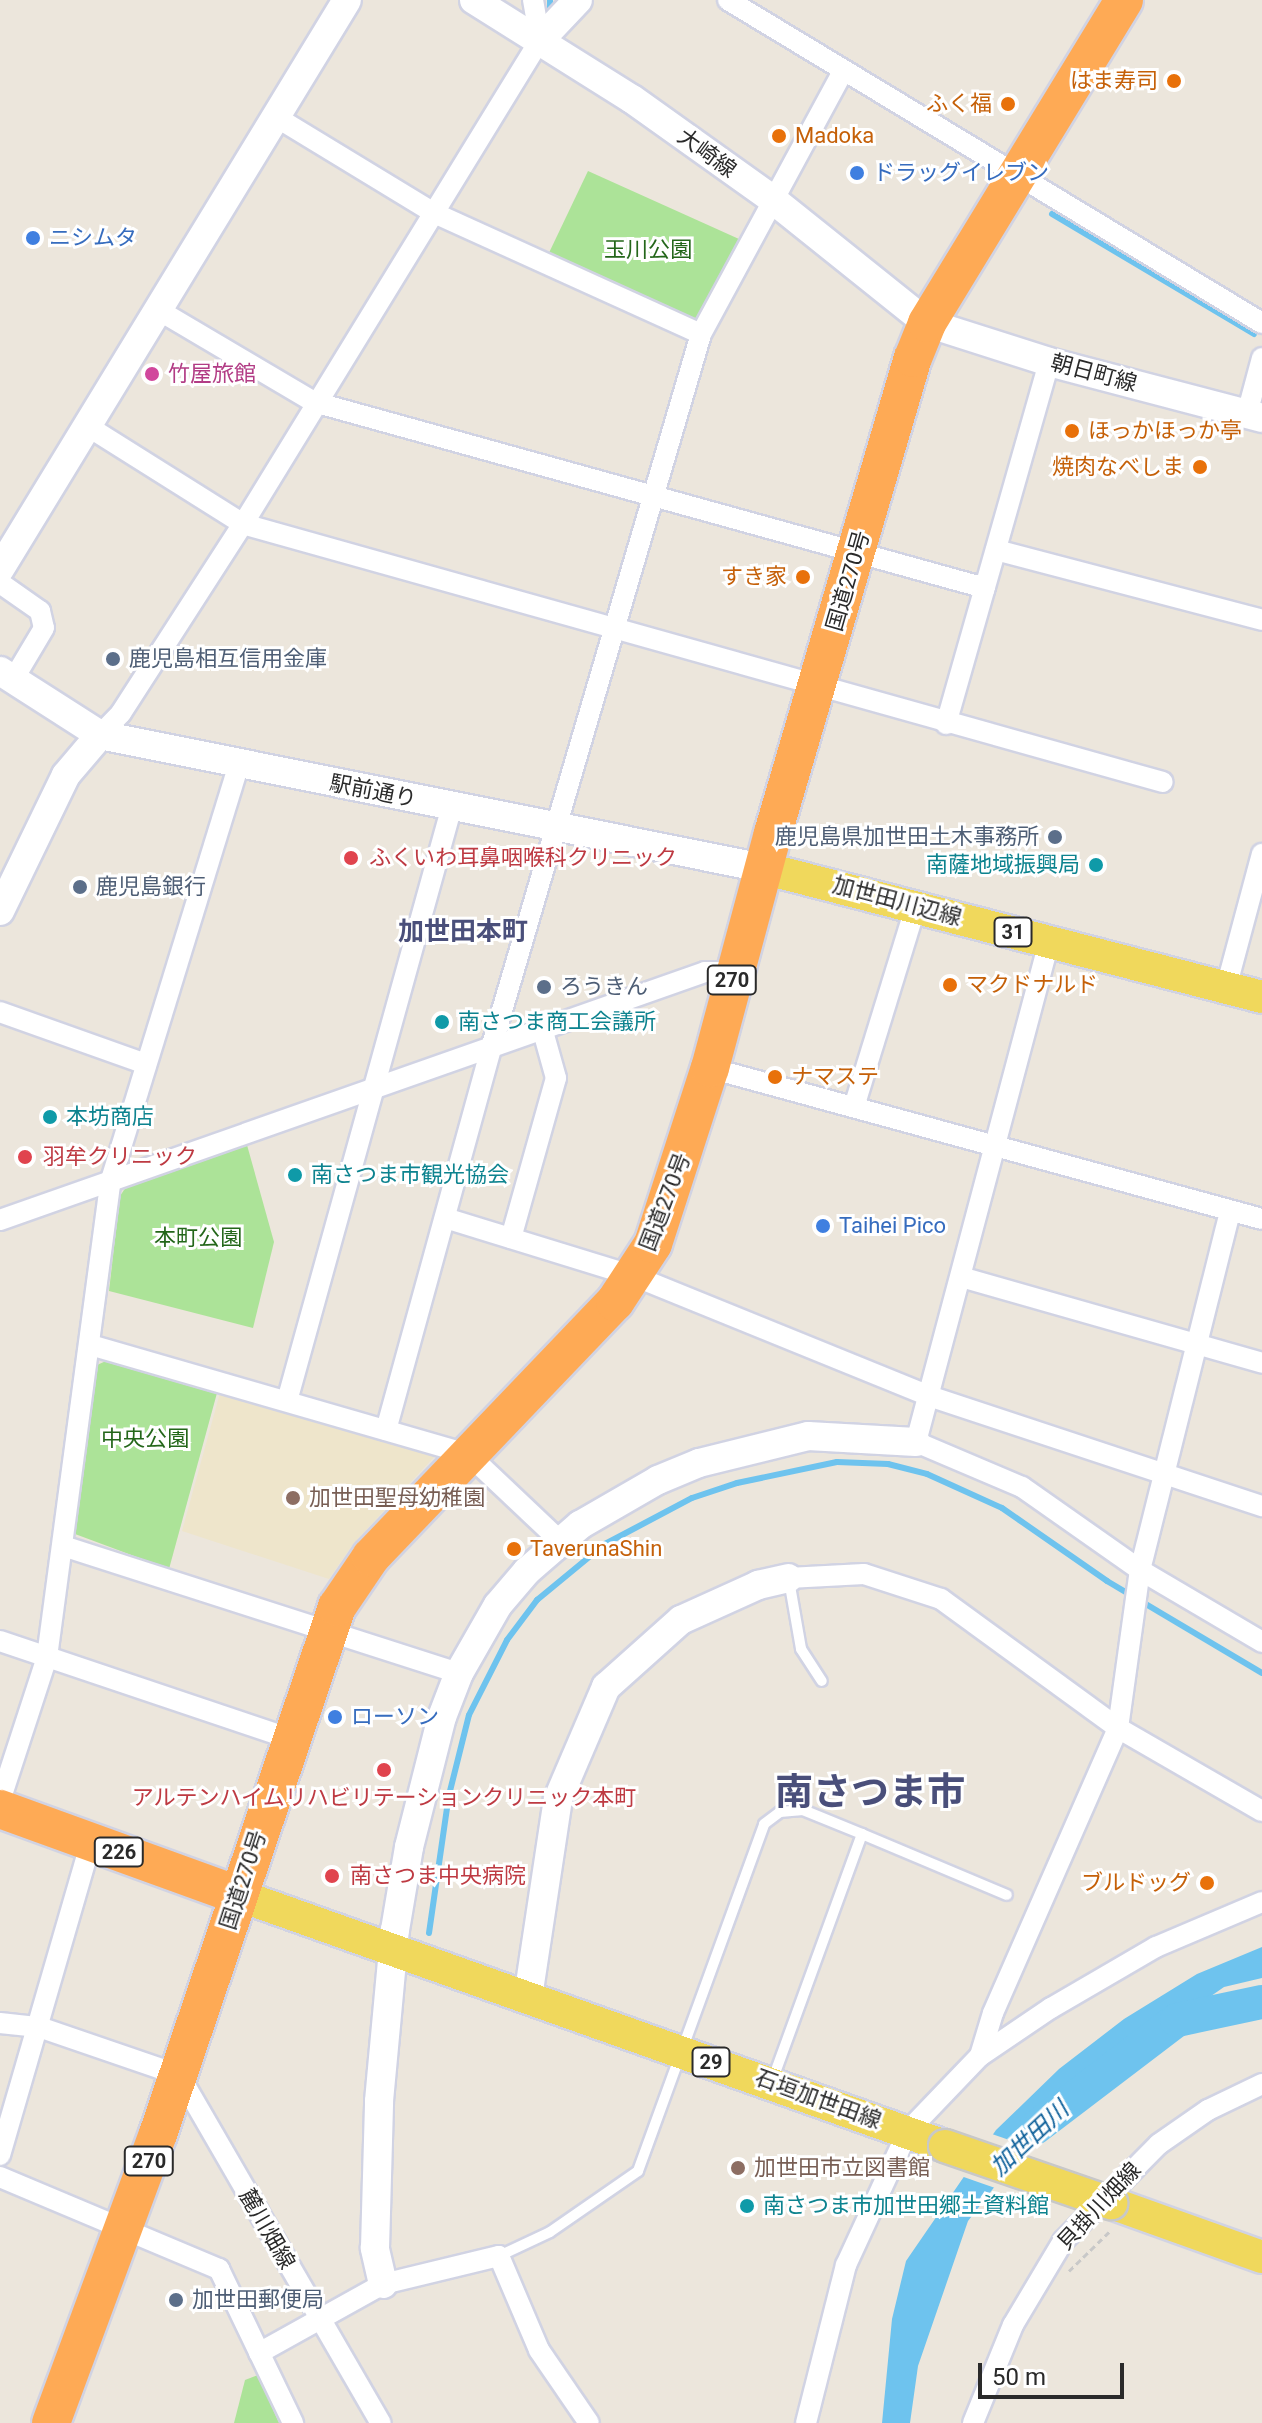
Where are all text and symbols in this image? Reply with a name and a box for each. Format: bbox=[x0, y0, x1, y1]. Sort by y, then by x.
place label: はま寿司 bbox=[1070, 68, 1158, 94]
marker: はま寿司 bbox=[1165, 72, 1183, 90]
place label: ふく福 bbox=[926, 91, 992, 117]
marker: ふく福 bbox=[999, 95, 1017, 113]
street label: 大崎線 bbox=[673, 123, 741, 183]
place label: Madoka bbox=[795, 123, 874, 149]
marker: Madoka bbox=[770, 127, 788, 145]
place label: ドラッグイレブン bbox=[873, 160, 1049, 186]
marker: ドラッグイレブン bbox=[848, 164, 866, 182]
place label: ニシムタ bbox=[49, 225, 137, 251]
marker: ニシムタ bbox=[24, 229, 42, 247]
park label: 玉川公園 bbox=[604, 237, 692, 263]
street label: 朝日町線 bbox=[1048, 349, 1140, 397]
place label: 竹屋旅館 bbox=[168, 361, 256, 387]
marker: 竹屋旅館 bbox=[143, 365, 161, 383]
place label: ほっかほっか亭 bbox=[1088, 418, 1242, 444]
marker: ほっかほっか亭 bbox=[1063, 422, 1081, 440]
place label: 焼肉なべしま bbox=[1052, 454, 1184, 480]
marker: 焼肉なべしま bbox=[1191, 458, 1209, 476]
street label: 国道270号 bbox=[821, 528, 875, 634]
place label: すき家 bbox=[721, 564, 787, 590]
marker: すき家 bbox=[794, 568, 812, 586]
place label: 鹿児島相互信用金庫 bbox=[129, 646, 327, 672]
marker: 鹿児島相互信用金庫 bbox=[104, 650, 122, 668]
street label: 駅前通り bbox=[327, 770, 419, 812]
place label: 鹿児島県加世田土木事務所 bbox=[775, 824, 1039, 850]
marker: 鹿児島県加世田土木事務所 bbox=[1046, 828, 1064, 846]
place label: ふくいわ耳鼻咽喉科クリニック bbox=[369, 845, 677, 871]
marker: ふくいわ耳鼻咽喉科クリニック bbox=[340, 847, 362, 869]
place label: 南薩地域振興局 bbox=[926, 852, 1080, 878]
marker: 南薩地域振興局 bbox=[1087, 856, 1105, 874]
street label: 加世田川辺線 bbox=[830, 871, 964, 931]
place label: 鹿児島銀行 bbox=[96, 874, 206, 900]
marker: 鹿児島銀行 bbox=[71, 878, 89, 896]
district label: 加世田本町 bbox=[398, 916, 528, 948]
road number: 31 bbox=[993, 916, 1033, 948]
road number: 270 bbox=[706, 964, 758, 996]
place label: マクドナルド bbox=[966, 972, 1098, 998]
place label: ろうきん bbox=[560, 974, 648, 1000]
marker: マクドナルド bbox=[941, 976, 959, 994]
marker: ろうきん bbox=[535, 978, 553, 996]
place label: 南さつま商工会議所 bbox=[458, 1009, 656, 1035]
marker: 南さつま商工会議所 bbox=[433, 1013, 451, 1031]
place label: ナマステ bbox=[791, 1064, 879, 1090]
marker: ナマステ bbox=[766, 1068, 784, 1086]
place label: 本坊商店 bbox=[66, 1104, 154, 1130]
marker: 本坊商店 bbox=[41, 1108, 59, 1126]
place label: 羽牟クリニック bbox=[43, 1144, 197, 1170]
marker: 羽牟クリニック bbox=[14, 1146, 36, 1168]
street label: 国道270号 bbox=[634, 1149, 696, 1255]
place label: 南さつま市観光協会 bbox=[311, 1162, 509, 1188]
marker: 南さつま市観光協会 bbox=[286, 1166, 304, 1184]
place label: Taihei Pico bbox=[839, 1213, 946, 1239]
marker: Taihei Pico bbox=[814, 1217, 832, 1235]
park label: 本町公園 bbox=[154, 1225, 242, 1251]
park label: 中央公園 bbox=[101, 1426, 189, 1452]
place label: 加世田聖母幼稚園 bbox=[309, 1485, 485, 1511]
marker: 加世田聖母幼稚園 bbox=[284, 1489, 302, 1507]
place label: TaverunaShin bbox=[530, 1536, 662, 1562]
marker: TaverunaShin bbox=[505, 1540, 523, 1558]
place label: ローソン bbox=[351, 1704, 439, 1730]
marker: ローソン bbox=[326, 1708, 344, 1726]
marker: アルテンハイムリハビリテーションクリニック本町 bbox=[373, 1759, 395, 1781]
district label: 南さつま市 bbox=[775, 1770, 965, 1816]
place label: アルテンハイムリハビリテーションクリニック本町 bbox=[131, 1785, 637, 1811]
street label: 国道270号 bbox=[215, 1827, 271, 1933]
road number: 226 bbox=[93, 1836, 145, 1868]
place label: 南さつま中央病院 bbox=[350, 1863, 526, 1889]
marker: 南さつま中央病院 bbox=[321, 1865, 343, 1887]
place label: ブルドッグ bbox=[1081, 1870, 1191, 1896]
marker: ブルドッグ bbox=[1198, 1874, 1216, 1892]
road number: 29 bbox=[691, 2046, 731, 2078]
street label: 石垣加世田線 bbox=[751, 2064, 885, 2134]
water label: 加世田川 bbox=[985, 2096, 1075, 2182]
road number: 270 bbox=[123, 2145, 175, 2177]
place label: 加世田市立図書館 bbox=[754, 2155, 930, 2181]
street label: 貝掛川畑線 bbox=[1052, 2157, 1146, 2255]
marker: 加世田市立図書館 bbox=[729, 2159, 747, 2177]
street label: 麓川畑線 bbox=[234, 2184, 300, 2274]
place label: 南さつま市加世田郷土資料館 bbox=[763, 2193, 1049, 2219]
marker: 南さつま市加世田郷土資料館 bbox=[738, 2197, 756, 2215]
place label: 加世田郵便局 bbox=[192, 2287, 324, 2313]
marker: 加世田郵便局 bbox=[167, 2291, 185, 2309]
scale bar bbox=[982, 2347, 1128, 2397]
text: 50 m bbox=[992, 2363, 1046, 2391]

